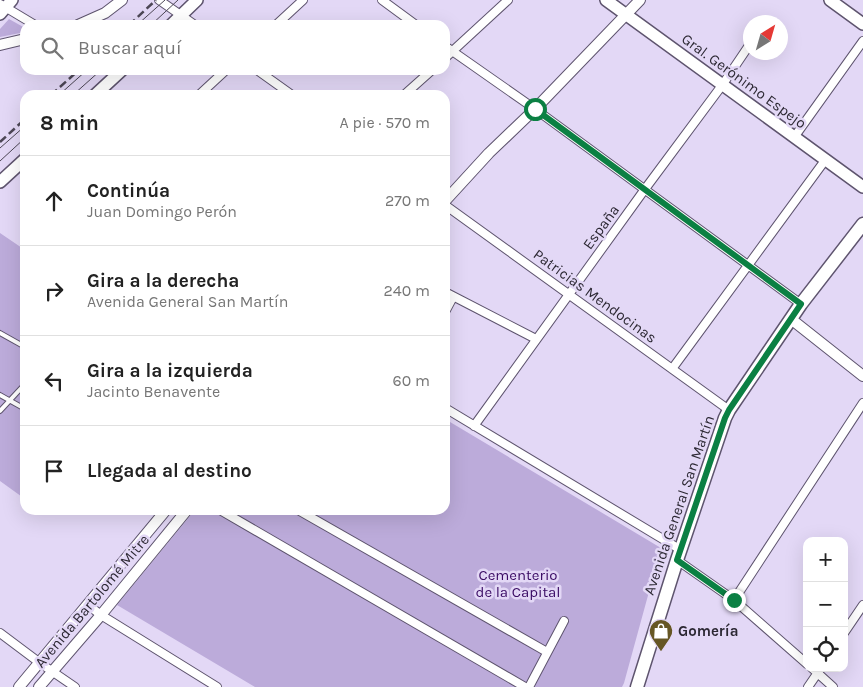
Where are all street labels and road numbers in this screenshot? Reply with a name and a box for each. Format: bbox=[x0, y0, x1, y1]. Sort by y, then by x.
street label: Gral. Gerónimo Espejo bbox=[678, 30, 810, 132]
street label: España bbox=[579, 201, 623, 253]
street label: Patricias Mendocinas bbox=[530, 245, 660, 347]
street label: Avenida General San Martín bbox=[640, 413, 718, 597]
street label: Avenida Bartolomé Mitre bbox=[31, 531, 153, 671]

